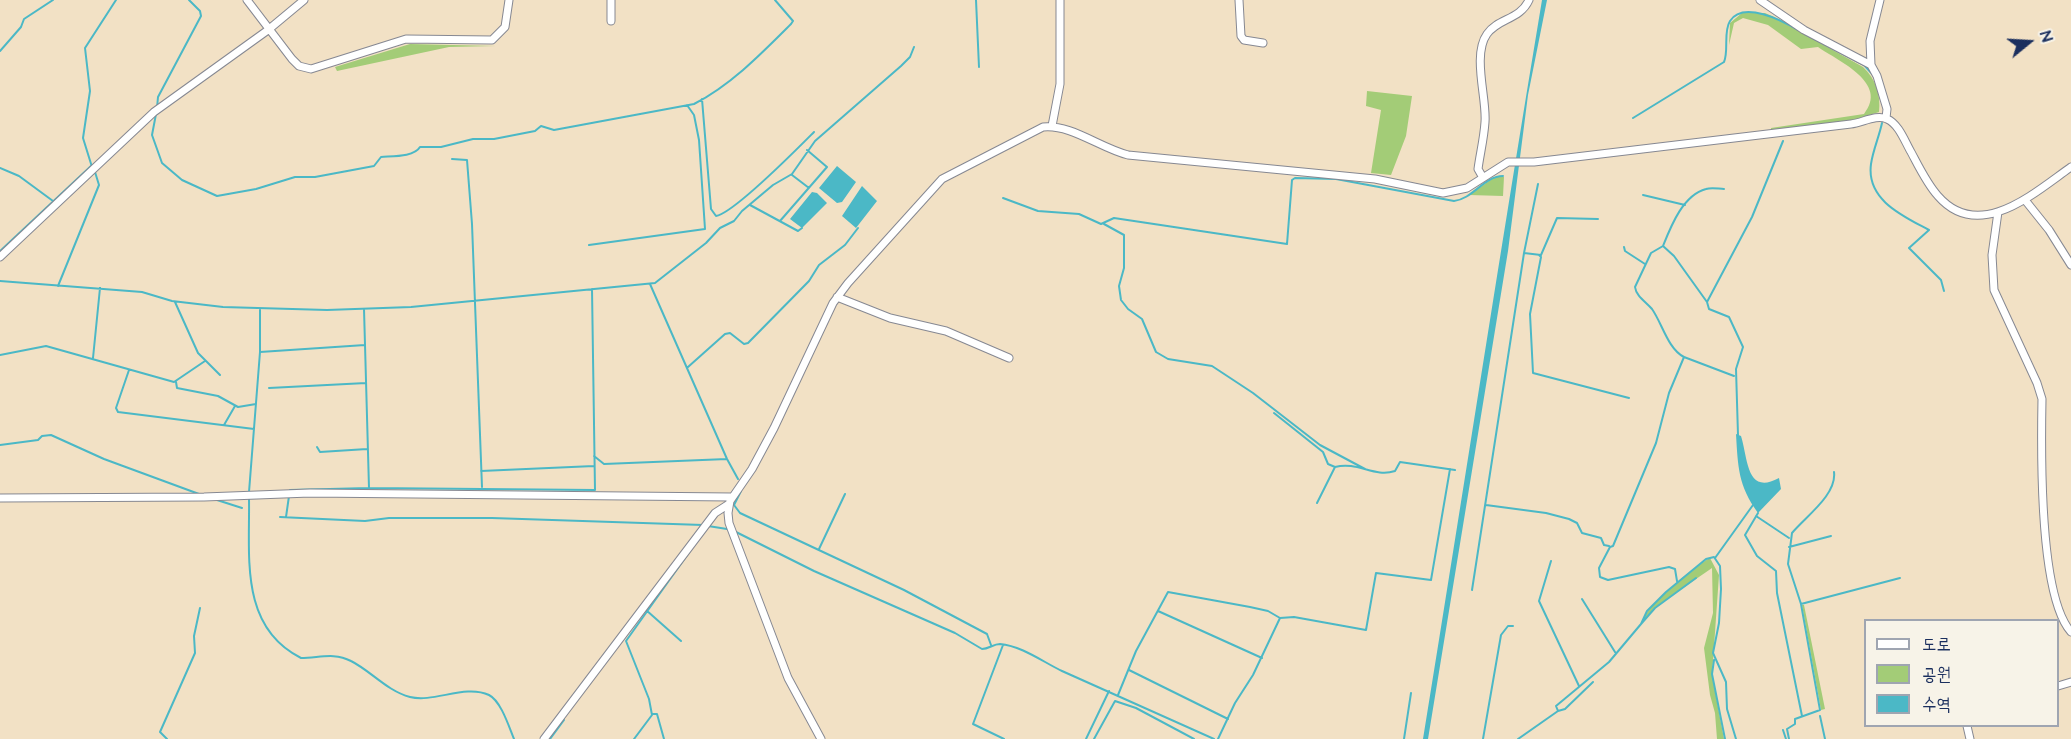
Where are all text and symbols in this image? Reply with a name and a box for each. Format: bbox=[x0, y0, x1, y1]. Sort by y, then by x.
north arrow bbox=[1999, 12, 2059, 72]
text: N bbox=[2034, 28, 2058, 45]
legend bbox=[1864, 619, 2059, 727]
text: 도로 bbox=[1922, 632, 1951, 657]
text: 공원 bbox=[1922, 662, 1951, 687]
text: 수역 bbox=[1922, 692, 1951, 717]

